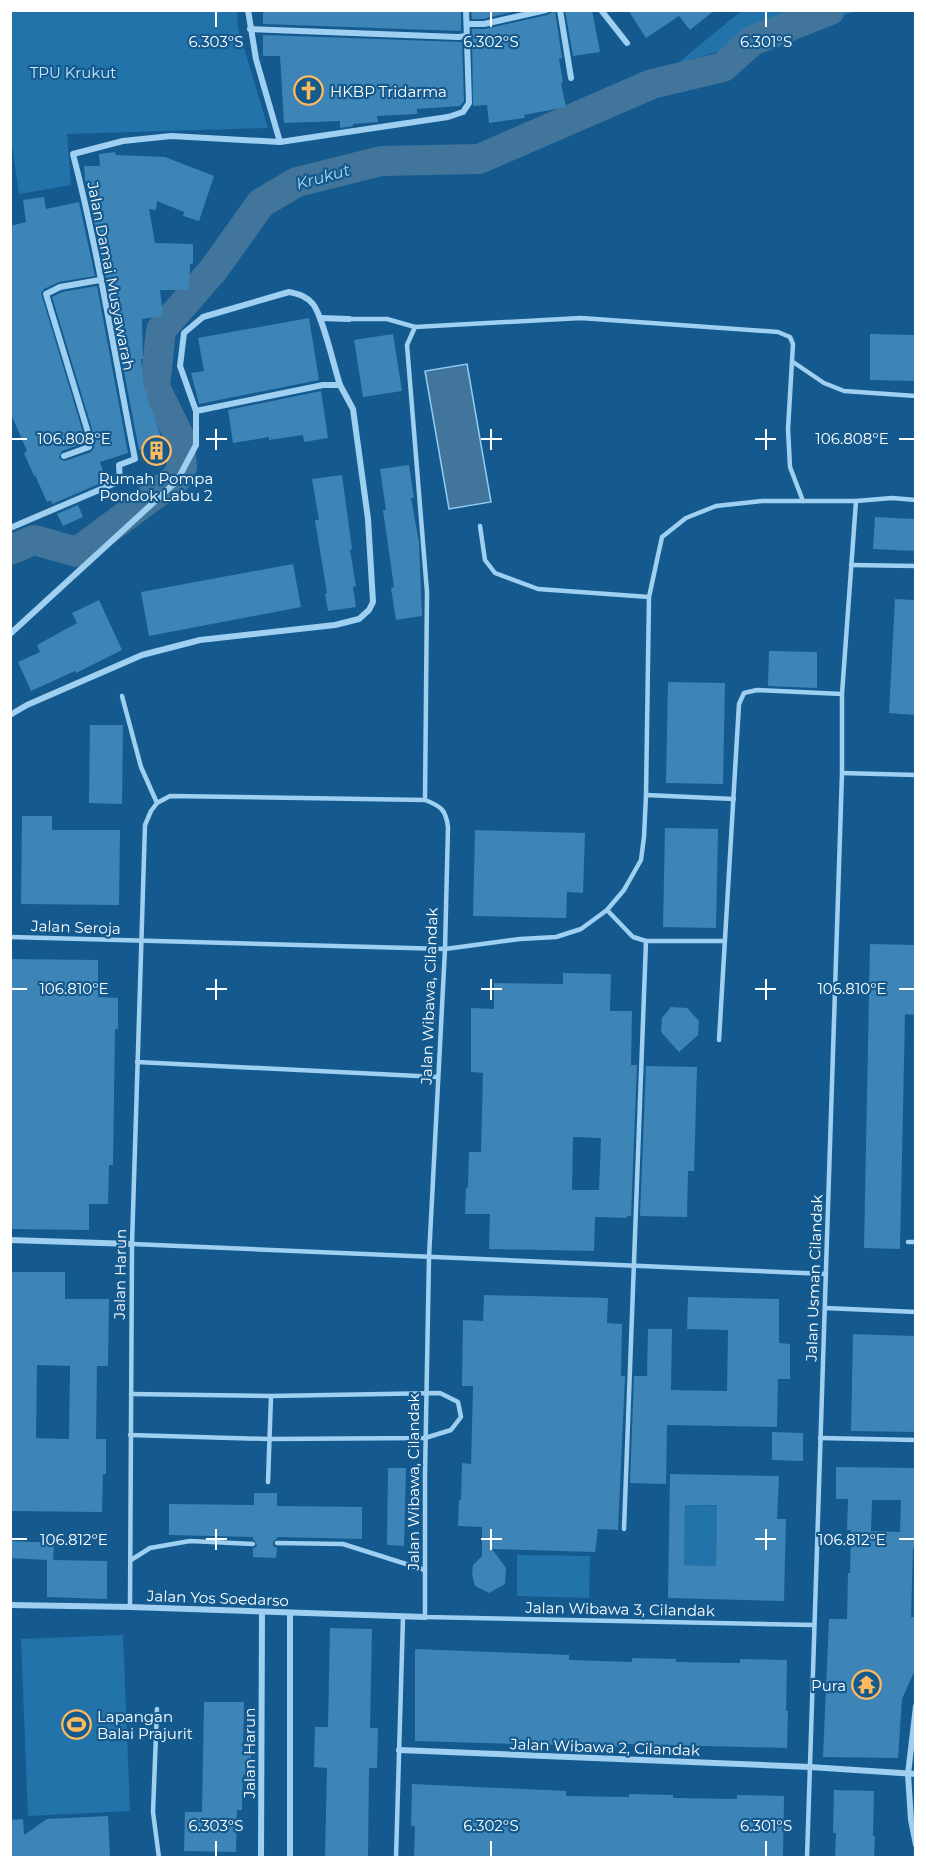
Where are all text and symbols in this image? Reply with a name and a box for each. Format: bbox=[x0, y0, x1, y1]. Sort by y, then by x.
text: 6.303°S bbox=[189, 32, 243, 51]
text: 6.302°S bbox=[463, 32, 519, 51]
text: 6.301°S bbox=[740, 32, 792, 51]
park label: TPU Krukut bbox=[30, 63, 116, 82]
church icon: HKBP Tridarma bbox=[293, 75, 325, 107]
place label: HKBP Tridarma bbox=[330, 82, 447, 101]
water label: Krukut bbox=[294, 160, 353, 194]
street label: Jalan Damai Musyawarah bbox=[83, 179, 139, 372]
text: 106.808°E bbox=[37, 429, 111, 448]
text: 106.808°E bbox=[815, 429, 889, 448]
building icon: Rumah Pompa Pondok Labu 2 bbox=[140, 435, 172, 467]
place label: Rumah Pompa Pondok Labu 2 bbox=[99, 469, 213, 505]
street label: Jalan Wibawa, Cilandak bbox=[416, 907, 442, 1086]
street label: Jalan Seroja bbox=[30, 916, 121, 938]
text: 106.810°E bbox=[39, 979, 109, 998]
text: 106.810°E bbox=[817, 979, 887, 998]
street label: Jalan Usman Cilandak bbox=[802, 1194, 826, 1363]
street label: Jalan Harun bbox=[110, 1229, 130, 1320]
street label: Jalan Wibawa, Cilandak bbox=[404, 1393, 423, 1572]
text: 106.812°E bbox=[40, 1530, 108, 1549]
text: 106.812°E bbox=[818, 1530, 886, 1549]
street label: Jalan Yos Soedarso bbox=[146, 1586, 289, 1610]
street label: Jalan Wibawa 3, Cilandak bbox=[524, 1598, 715, 1620]
temple icon: Pura bbox=[851, 1669, 883, 1701]
place label: Pura bbox=[811, 1676, 846, 1695]
place label: Lapangan Balai Prajurit bbox=[97, 1707, 193, 1743]
street label: Jalan Harun bbox=[240, 1708, 259, 1799]
sports icon: Lapangan Balai Prajurit bbox=[60, 1709, 92, 1741]
street label: Jalan Wibawa 2, Cilandak bbox=[509, 1734, 700, 1760]
text: 6.303°S bbox=[189, 1816, 243, 1835]
text: 6.302°S bbox=[463, 1816, 519, 1835]
text: 6.301°S bbox=[740, 1816, 792, 1835]

